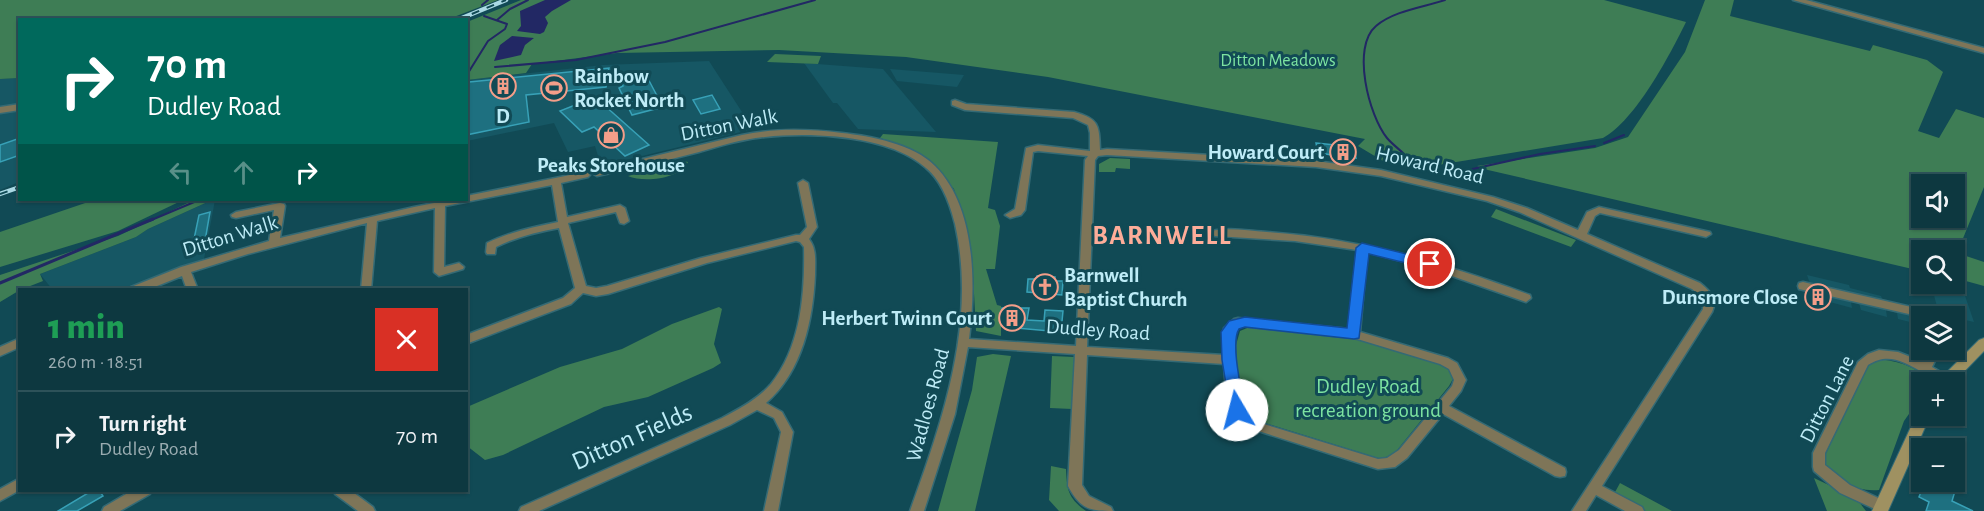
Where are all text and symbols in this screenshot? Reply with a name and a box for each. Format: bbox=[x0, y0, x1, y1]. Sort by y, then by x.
icon: right bbox=[48, 42, 126, 120]
text: 70 m bbox=[147, 44, 227, 86]
park label: Ditton Meadows bbox=[1220, 52, 1336, 70]
place label: Rainbow Rocket North bbox=[574, 66, 684, 111]
building icon: D bbox=[488, 71, 518, 101]
sports icon: Rainbow Rocket North bbox=[539, 73, 569, 103]
text: Dudley Road bbox=[147, 93, 281, 120]
street label: Ditton Walk bbox=[679, 105, 780, 145]
place label: D bbox=[496, 106, 510, 127]
shop icon: Peaks Storehouse bbox=[596, 120, 626, 150]
building icon: Howard Court bbox=[1328, 137, 1358, 167]
place label: Howard Court bbox=[1208, 142, 1324, 163]
street label: Howard Road bbox=[1374, 142, 1486, 188]
place label: Peaks Storehouse bbox=[537, 155, 685, 176]
icon: left bbox=[164, 156, 197, 189]
icon: ahead bbox=[227, 156, 260, 189]
icon: right bbox=[290, 156, 323, 189]
map controls bbox=[1911, 174, 1965, 492]
button: sound bbox=[1911, 174, 1965, 228]
street label: Ditton Walk bbox=[180, 211, 280, 260]
district label: BARNWELL bbox=[1092, 222, 1232, 249]
pin bbox=[1404, 238, 1455, 289]
button: search bbox=[1911, 240, 1965, 294]
icon: arrive bbox=[1413, 247, 1446, 280]
place label: Barnwell Baptist Church bbox=[1064, 265, 1188, 310]
church icon: Barnwell Baptist Church bbox=[1030, 272, 1060, 302]
building icon: Dunsmore Close bbox=[1803, 282, 1833, 312]
place label: Dunsmore Close bbox=[1662, 287, 1798, 308]
building icon: Herbert Twinn Court bbox=[997, 303, 1027, 333]
button: layers bbox=[1911, 306, 1965, 360]
button: close bbox=[375, 308, 438, 371]
place label: Herbert Twinn Court bbox=[821, 308, 992, 329]
text: 1 min bbox=[48, 309, 125, 345]
street label: Dudley Road bbox=[1045, 316, 1151, 344]
street label: Wadloes Road bbox=[903, 346, 953, 464]
text: 260 m · 18:51 bbox=[48, 352, 144, 372]
street label: Ditton Lane bbox=[1796, 352, 1858, 446]
button: + bbox=[1911, 372, 1965, 426]
park label: Dudley Road recreation ground bbox=[1295, 376, 1441, 421]
position arrow bbox=[1205, 378, 1269, 442]
street label: Ditton Fields bbox=[568, 399, 696, 475]
text: Turn right bbox=[99, 413, 186, 435]
icon: right bbox=[48, 420, 81, 453]
text: 70 m bbox=[396, 425, 438, 447]
button: − bbox=[1911, 438, 1965, 492]
text: Dudley Road bbox=[99, 439, 198, 459]

